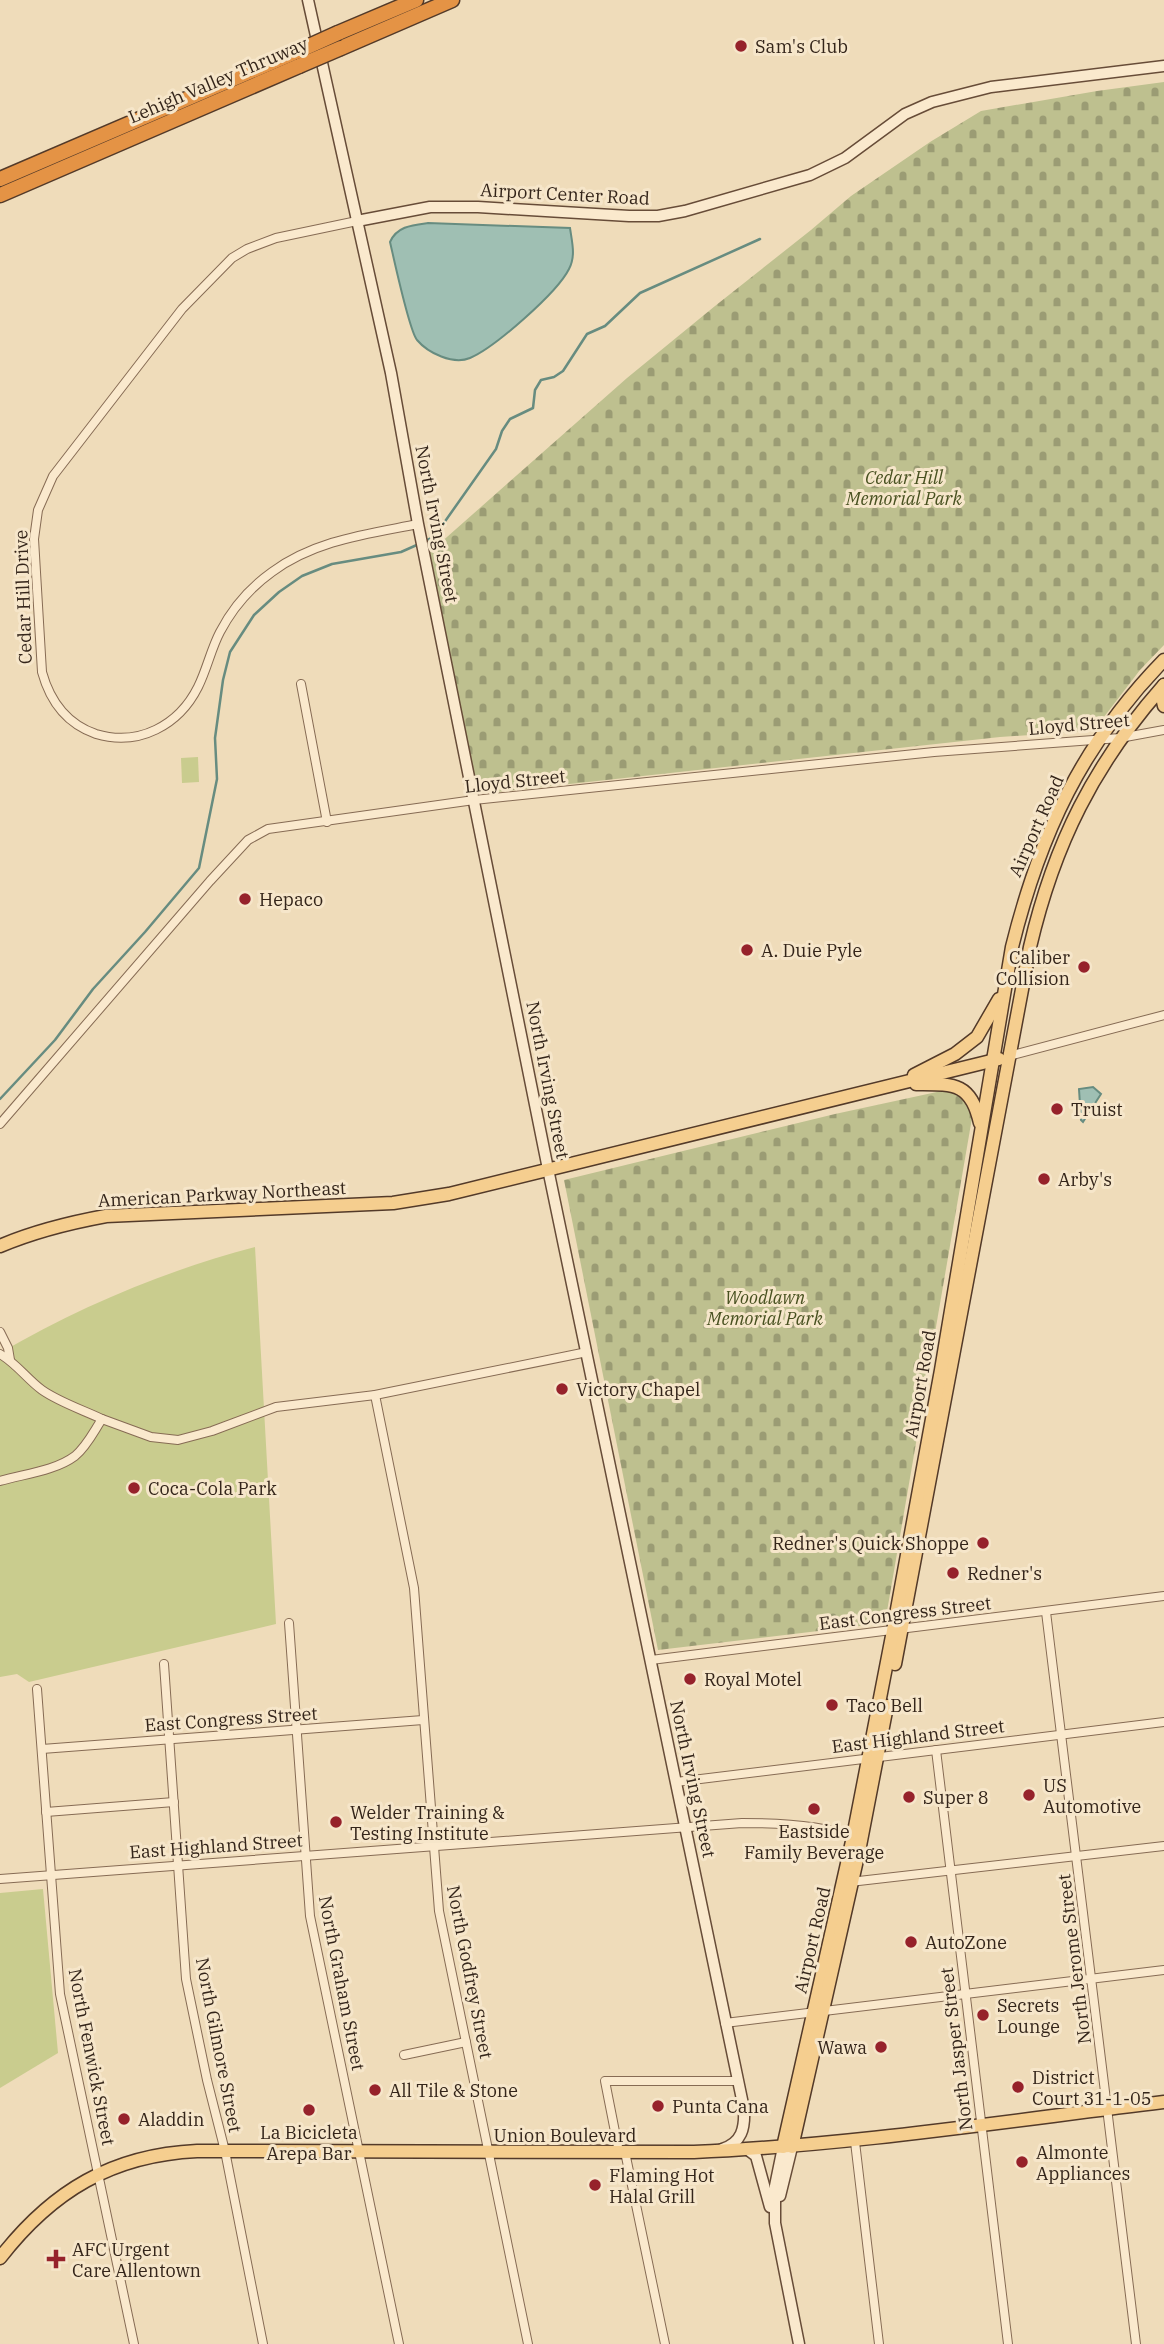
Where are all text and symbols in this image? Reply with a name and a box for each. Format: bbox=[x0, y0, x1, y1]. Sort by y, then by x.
street label: Lehigh Valley Thruway bbox=[125, 32, 312, 128]
place label: Sam's Club bbox=[755, 35, 848, 58]
marker: Sam's Club bbox=[733, 38, 749, 54]
street label: Airport Center Road bbox=[480, 178, 650, 210]
street label: North Irving Street bbox=[410, 443, 464, 605]
park label: Cedar Hill Memorial Park bbox=[845, 466, 962, 510]
street label: Cedar Hill Drive bbox=[9, 529, 37, 665]
street label: Lloyd Street bbox=[1028, 708, 1130, 740]
street label: Lloyd Street bbox=[463, 764, 567, 798]
street label: Airport Road bbox=[1003, 772, 1069, 880]
place label: Hepaco bbox=[259, 888, 323, 911]
marker: Hepaco bbox=[237, 891, 253, 907]
place label: A. Duie Pyle bbox=[761, 939, 862, 962]
marker: A. Duie Pyle bbox=[739, 942, 755, 958]
place label: Caliber Collision bbox=[996, 946, 1070, 990]
marker: Caliber Collision bbox=[1076, 959, 1092, 975]
street label: North Irving Street bbox=[521, 999, 575, 1161]
place label: Truist bbox=[1071, 1098, 1123, 1121]
marker: Truist bbox=[1049, 1101, 1065, 1117]
place label: Arby's bbox=[1058, 1168, 1112, 1191]
marker: Arby's bbox=[1036, 1171, 1052, 1187]
street label: American Parkway Northeast bbox=[97, 1176, 347, 1212]
park label: Woodlawn Memorial Park bbox=[706, 1286, 823, 1330]
street label: Airport Road bbox=[899, 1328, 941, 1440]
place label: Victory Chapel bbox=[576, 1378, 700, 1401]
marker: Victory Chapel bbox=[554, 1381, 570, 1397]
place label: Coca-Cola Park bbox=[148, 1477, 277, 1500]
marker: Coca-Cola Park bbox=[126, 1480, 142, 1496]
place label: Redner's Quick Shoppe bbox=[772, 1532, 969, 1555]
marker: Redner's Quick Shoppe bbox=[975, 1535, 991, 1551]
place label: Redner's bbox=[967, 1562, 1042, 1585]
marker: Redner's bbox=[945, 1565, 961, 1581]
street label: East Congress Street bbox=[818, 1591, 992, 1635]
place label: Royal Motel bbox=[704, 1668, 802, 1691]
marker: Royal Motel bbox=[682, 1671, 698, 1687]
place label: Taco Bell bbox=[846, 1694, 923, 1717]
marker: Taco Bell bbox=[824, 1697, 840, 1713]
street label: North Irving Street bbox=[665, 1698, 721, 1860]
street label: East Congress Street bbox=[144, 1701, 318, 1737]
street label: East Highland Street bbox=[830, 1714, 1006, 1758]
place label: US Automotive bbox=[1043, 1774, 1141, 1818]
place label: Super 8 bbox=[923, 1786, 989, 1809]
marker: US Automotive bbox=[1021, 1787, 1037, 1803]
marker: Super 8 bbox=[901, 1789, 917, 1805]
place label: Welder Training & Testing Institute bbox=[350, 1801, 505, 1845]
marker: Eastside Family Beverage bbox=[806, 1801, 822, 1817]
marker: Welder Training & Testing Institute bbox=[328, 1814, 344, 1830]
place label: Eastside Family Beverage bbox=[744, 1820, 884, 1864]
street label: East Highland Street bbox=[128, 1828, 304, 1864]
street label: North Jerome Street bbox=[1052, 1873, 1096, 2045]
street label: North Godfrey Street bbox=[442, 1883, 498, 2061]
street label: Airport Road bbox=[789, 1884, 835, 1996]
street label: North Graham Street bbox=[314, 1894, 370, 2072]
place label: AutoZone bbox=[925, 1931, 1007, 1954]
marker: AutoZone bbox=[903, 1934, 919, 1950]
street label: North Gilmore Street bbox=[191, 1956, 247, 2134]
street label: North Jasper Street bbox=[935, 1966, 977, 2132]
street label: North Fenwick Street bbox=[64, 1967, 120, 2147]
place label: Secrets Lounge bbox=[997, 1994, 1060, 2038]
marker: Secrets Lounge bbox=[975, 2007, 991, 2023]
place label: Wawa bbox=[817, 2036, 867, 2059]
marker: Wawa bbox=[873, 2039, 889, 2055]
place label: District Court 31-1-05 bbox=[1032, 2066, 1152, 2110]
place label: All Tile & Stone bbox=[389, 2079, 518, 2102]
marker: District Court 31-1-05 bbox=[1010, 2079, 1026, 2095]
marker: All Tile & Stone bbox=[367, 2082, 383, 2098]
place label: Punta Cana bbox=[672, 2095, 769, 2118]
marker: Punta Cana bbox=[650, 2098, 666, 2114]
marker: La Bicicleta Arepa Bar bbox=[301, 2102, 317, 2118]
place label: Aladdin bbox=[138, 2108, 204, 2131]
marker: Aladdin bbox=[116, 2111, 132, 2127]
place label: La Bicicleta Arepa Bar bbox=[260, 2121, 358, 2165]
street label: Union Boulevard bbox=[494, 2124, 636, 2147]
place label: Almonte Appliances bbox=[1036, 2141, 1130, 2185]
marker: Almonte Appliances bbox=[1014, 2154, 1030, 2170]
place label: Flaming Hot Halal Grill bbox=[609, 2164, 714, 2208]
marker: Flaming Hot Halal Grill bbox=[587, 2177, 603, 2193]
place label: AFC Urgent Care Allentown bbox=[72, 2238, 201, 2282]
marker: AFC Urgent Care Allentown bbox=[46, 2249, 66, 2269]

